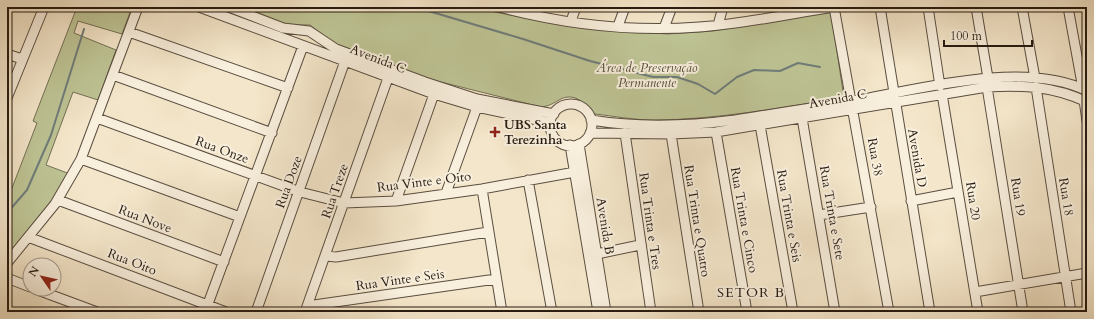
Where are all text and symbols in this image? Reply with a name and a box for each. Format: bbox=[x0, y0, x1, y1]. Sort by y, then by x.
scale bar bbox=[944, 22, 1032, 48]
text: 100 m bbox=[950, 28, 983, 44]
street label: Avenida C bbox=[347, 40, 409, 78]
park label: Área de Preservação Permanente bbox=[595, 59, 698, 92]
street label: Avenida C bbox=[808, 85, 869, 113]
place label: UBS Santa Terezinha bbox=[504, 116, 567, 149]
marker: UBS Santa Terezinha bbox=[489, 126, 501, 138]
street label: Avenida D bbox=[903, 127, 931, 189]
street label: Rua Onze bbox=[193, 132, 251, 168]
street label: Rua 38 bbox=[863, 136, 887, 178]
street label: Rua Doze bbox=[271, 153, 307, 211]
street label: Rua Treze bbox=[317, 161, 353, 221]
street label: Rua Trinta e Quatro bbox=[679, 164, 715, 278]
street label: Rua Trinta e Sete bbox=[815, 164, 849, 262]
street label: Rua Trinta e Cinco bbox=[726, 166, 762, 274]
street label: Rua Vinte e Oito bbox=[376, 167, 472, 197]
street label: Rua Trinta e Seis bbox=[772, 168, 806, 264]
street label: Rua Trinta e Tres bbox=[634, 171, 666, 271]
street label: Rua 19 bbox=[1006, 177, 1030, 218]
street label: Rua 18 bbox=[1054, 177, 1078, 217]
street label: Rua 20 bbox=[961, 181, 985, 222]
street label: Avenida B bbox=[592, 196, 618, 256]
street label: Rua Nove bbox=[116, 201, 174, 237]
street label: Rua Oito bbox=[105, 244, 159, 280]
north arrow bbox=[22, 257, 62, 297]
text: N bbox=[25, 263, 43, 280]
street label: Rua Vinte e Seis bbox=[355, 265, 445, 295]
district label: SETOR B bbox=[717, 283, 785, 302]

